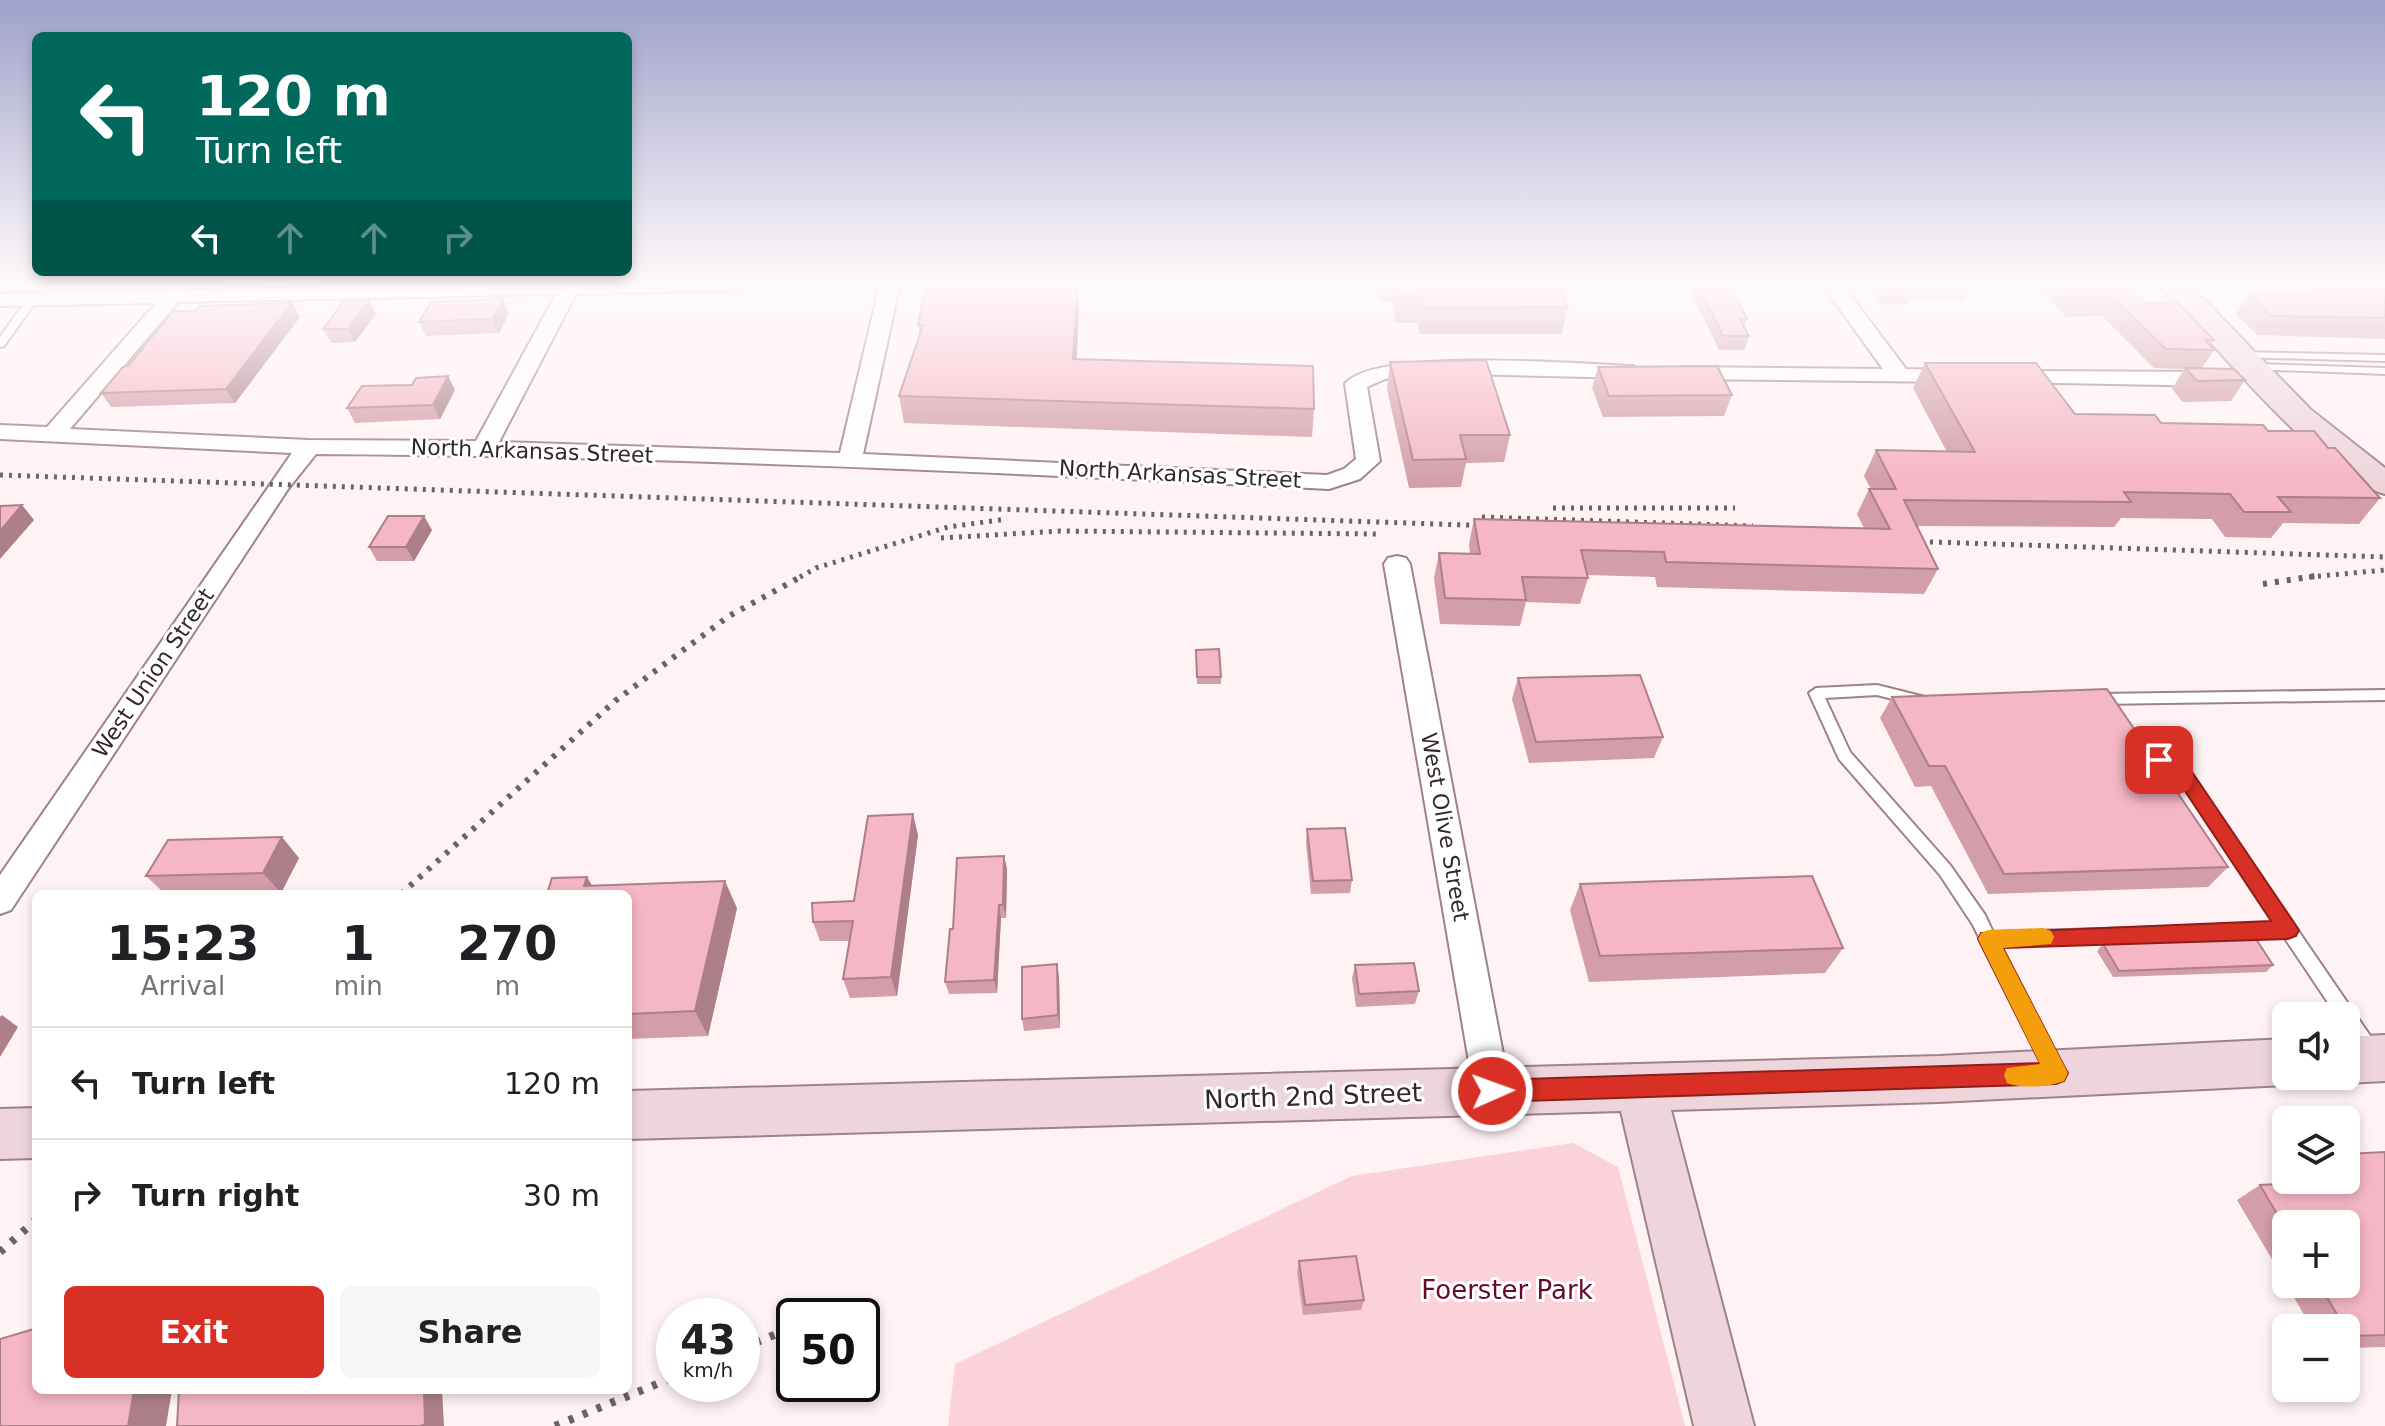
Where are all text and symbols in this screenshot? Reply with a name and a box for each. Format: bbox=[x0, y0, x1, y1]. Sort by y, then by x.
text: 120 m bbox=[196, 63, 391, 128]
icon: left bbox=[64, 64, 168, 168]
text: Turn left bbox=[196, 130, 342, 171]
icon: left bbox=[184, 216, 228, 260]
icon: ahead bbox=[268, 216, 312, 260]
icon: ahead bbox=[352, 216, 396, 260]
icon: right bbox=[436, 216, 480, 260]
street label: North Arkansas Street bbox=[410, 434, 654, 468]
street label: North Arkansas Street bbox=[1058, 455, 1302, 493]
street label: West Union Street bbox=[87, 583, 219, 762]
pin bbox=[2125, 726, 2193, 794]
street label: West Olive Street bbox=[1416, 731, 1474, 924]
icon: arrive bbox=[2137, 738, 2181, 782]
text: 15:23 bbox=[106, 915, 259, 971]
text: 1 bbox=[342, 915, 375, 971]
text: 270 bbox=[457, 915, 557, 971]
text: Arrival bbox=[141, 971, 225, 1001]
text: min bbox=[334, 971, 383, 1001]
text: m bbox=[495, 971, 520, 1001]
map controls bbox=[2272, 1002, 2360, 1402]
button: sound bbox=[2272, 1002, 2360, 1090]
position arrow bbox=[1450, 1049, 1534, 1133]
icon: left bbox=[64, 1061, 108, 1105]
text: Turn left bbox=[132, 1066, 275, 1101]
text: 120 m bbox=[504, 1066, 600, 1101]
street label: North 2nd Street bbox=[1204, 1077, 1422, 1115]
button: layers bbox=[2272, 1106, 2360, 1194]
icon: right bbox=[64, 1173, 108, 1217]
text: Turn right bbox=[132, 1178, 299, 1213]
text: 30 m bbox=[523, 1178, 600, 1213]
button: + bbox=[2272, 1210, 2360, 1298]
park label: Foerster Park bbox=[1421, 1275, 1593, 1305]
button: Exit bbox=[64, 1286, 324, 1378]
button: Share bbox=[340, 1286, 600, 1378]
speed limit sign: 50 bbox=[776, 1298, 880, 1402]
button: − bbox=[2272, 1314, 2360, 1402]
text: 43 bbox=[680, 1317, 736, 1363]
text: km/h bbox=[683, 1358, 733, 1382]

